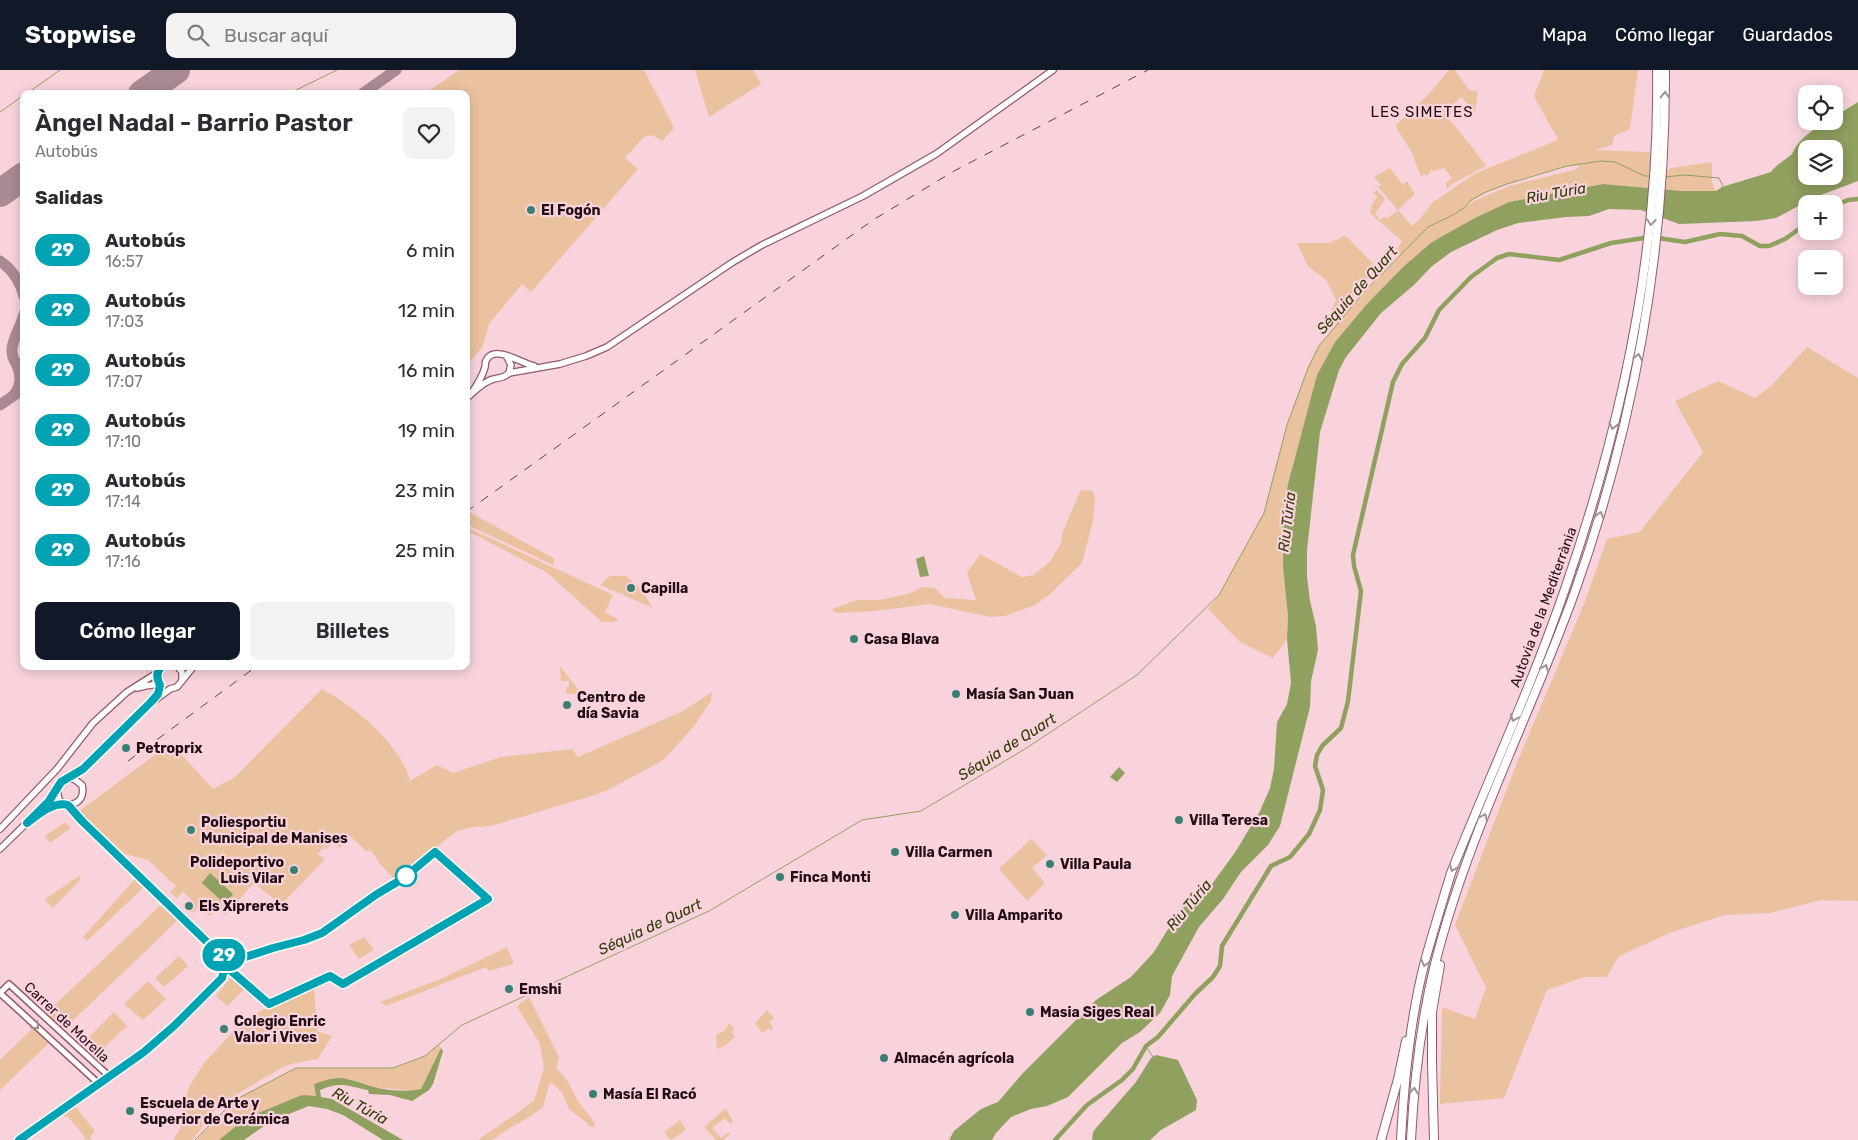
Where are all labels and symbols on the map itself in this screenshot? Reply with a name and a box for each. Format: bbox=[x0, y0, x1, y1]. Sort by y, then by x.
one-way arrow bbox=[1660, 91, 1670, 99]
district label: LES SIMETES bbox=[1370, 103, 1474, 121]
water label: Riu Túria bbox=[1525, 179, 1588, 207]
place label: El Fogón bbox=[541, 202, 600, 219]
marker: El Fogón bbox=[525, 204, 537, 216]
one-way arrow bbox=[1646, 218, 1657, 226]
water label: Séquia de Quart bbox=[1313, 242, 1401, 338]
one-way arrow bbox=[1632, 352, 1643, 361]
one-way arrow bbox=[1608, 422, 1619, 431]
water label: Riu Túria bbox=[1274, 491, 1300, 553]
one-way arrow bbox=[1594, 511, 1604, 519]
street label: Autovia de la Mediterrània bbox=[1507, 525, 1580, 690]
place label: Capilla bbox=[641, 580, 688, 597]
marker: Capilla bbox=[625, 582, 637, 594]
place label: Casa Blava bbox=[864, 631, 939, 648]
marker: Casa Blava bbox=[848, 633, 860, 645]
one-way arrow bbox=[1540, 664, 1550, 672]
place label: Masía San Juan bbox=[966, 686, 1074, 703]
marker: Masía San Juan bbox=[950, 688, 962, 700]
place label: Centro de día Savia bbox=[577, 689, 646, 722]
marker: Centro de día Savia bbox=[561, 699, 573, 711]
water label: Séquia de Quart bbox=[955, 709, 1060, 784]
one-way arrow bbox=[1510, 713, 1520, 721]
place label: Petroprix bbox=[136, 740, 203, 757]
marker: Petroprix bbox=[120, 742, 132, 754]
place label: Villa Teresa bbox=[1189, 812, 1268, 829]
one-way arrow bbox=[1478, 813, 1488, 822]
place label: Poliesportiu Municipal de Manises bbox=[201, 814, 348, 847]
marker: Villa Teresa bbox=[1173, 814, 1185, 826]
marker: Poliesportiu Municipal de Manises bbox=[185, 824, 197, 836]
place label: Villa Carmen bbox=[905, 844, 992, 861]
marker: Villa Carmen bbox=[889, 846, 901, 858]
place label: Polideportivo Luis Vilar bbox=[190, 854, 285, 887]
place label: Villa Paula bbox=[1060, 856, 1132, 873]
marker: Villa Paula bbox=[1044, 858, 1056, 870]
one-way arrow bbox=[1449, 863, 1460, 872]
marker: Polideportivo Luis Vilar bbox=[288, 864, 300, 876]
unlabelled marker bbox=[395, 865, 417, 887]
place label: Finca Monti bbox=[790, 869, 871, 886]
marker: Finca Monti bbox=[774, 871, 786, 883]
water label: Riu Túria bbox=[1163, 876, 1216, 934]
water label: Séquia de Quart bbox=[595, 895, 705, 959]
place label: Els Xiprerets bbox=[199, 898, 289, 915]
marker: Els Xiprerets bbox=[183, 900, 195, 912]
place label: Villa Amparito bbox=[965, 907, 1063, 924]
marker: Villa Amparito bbox=[949, 909, 961, 921]
line badge: 29 bbox=[202, 939, 246, 971]
one-way arrow bbox=[1420, 959, 1431, 968]
street label: Carrer de Morella bbox=[21, 979, 113, 1066]
place label: Emshi bbox=[519, 981, 562, 998]
marker: Emshi bbox=[503, 983, 515, 995]
place label: Masia Siges Real bbox=[1040, 1004, 1154, 1021]
marker: Masia Siges Real bbox=[1024, 1006, 1036, 1018]
place label: Colegio Enric Valor i Vives bbox=[234, 1013, 326, 1046]
one-way arrow bbox=[30, 1020, 39, 1029]
marker: Colegio Enric Valor i Vives bbox=[218, 1023, 230, 1035]
place label: Almacén agrícola bbox=[894, 1050, 1014, 1067]
marker: Almacén agrícola bbox=[878, 1052, 890, 1064]
water label: Riu Túria bbox=[329, 1083, 391, 1129]
place label: Masía El Racó bbox=[603, 1086, 697, 1103]
one-way arrow bbox=[1408, 1087, 1419, 1095]
marker: Masía El Racó bbox=[587, 1088, 599, 1100]
place label: Escuela de Arte y Superior de Cerámica bbox=[140, 1095, 290, 1128]
marker: Escuela de Arte y Superior de Cerámica bbox=[124, 1105, 136, 1117]

